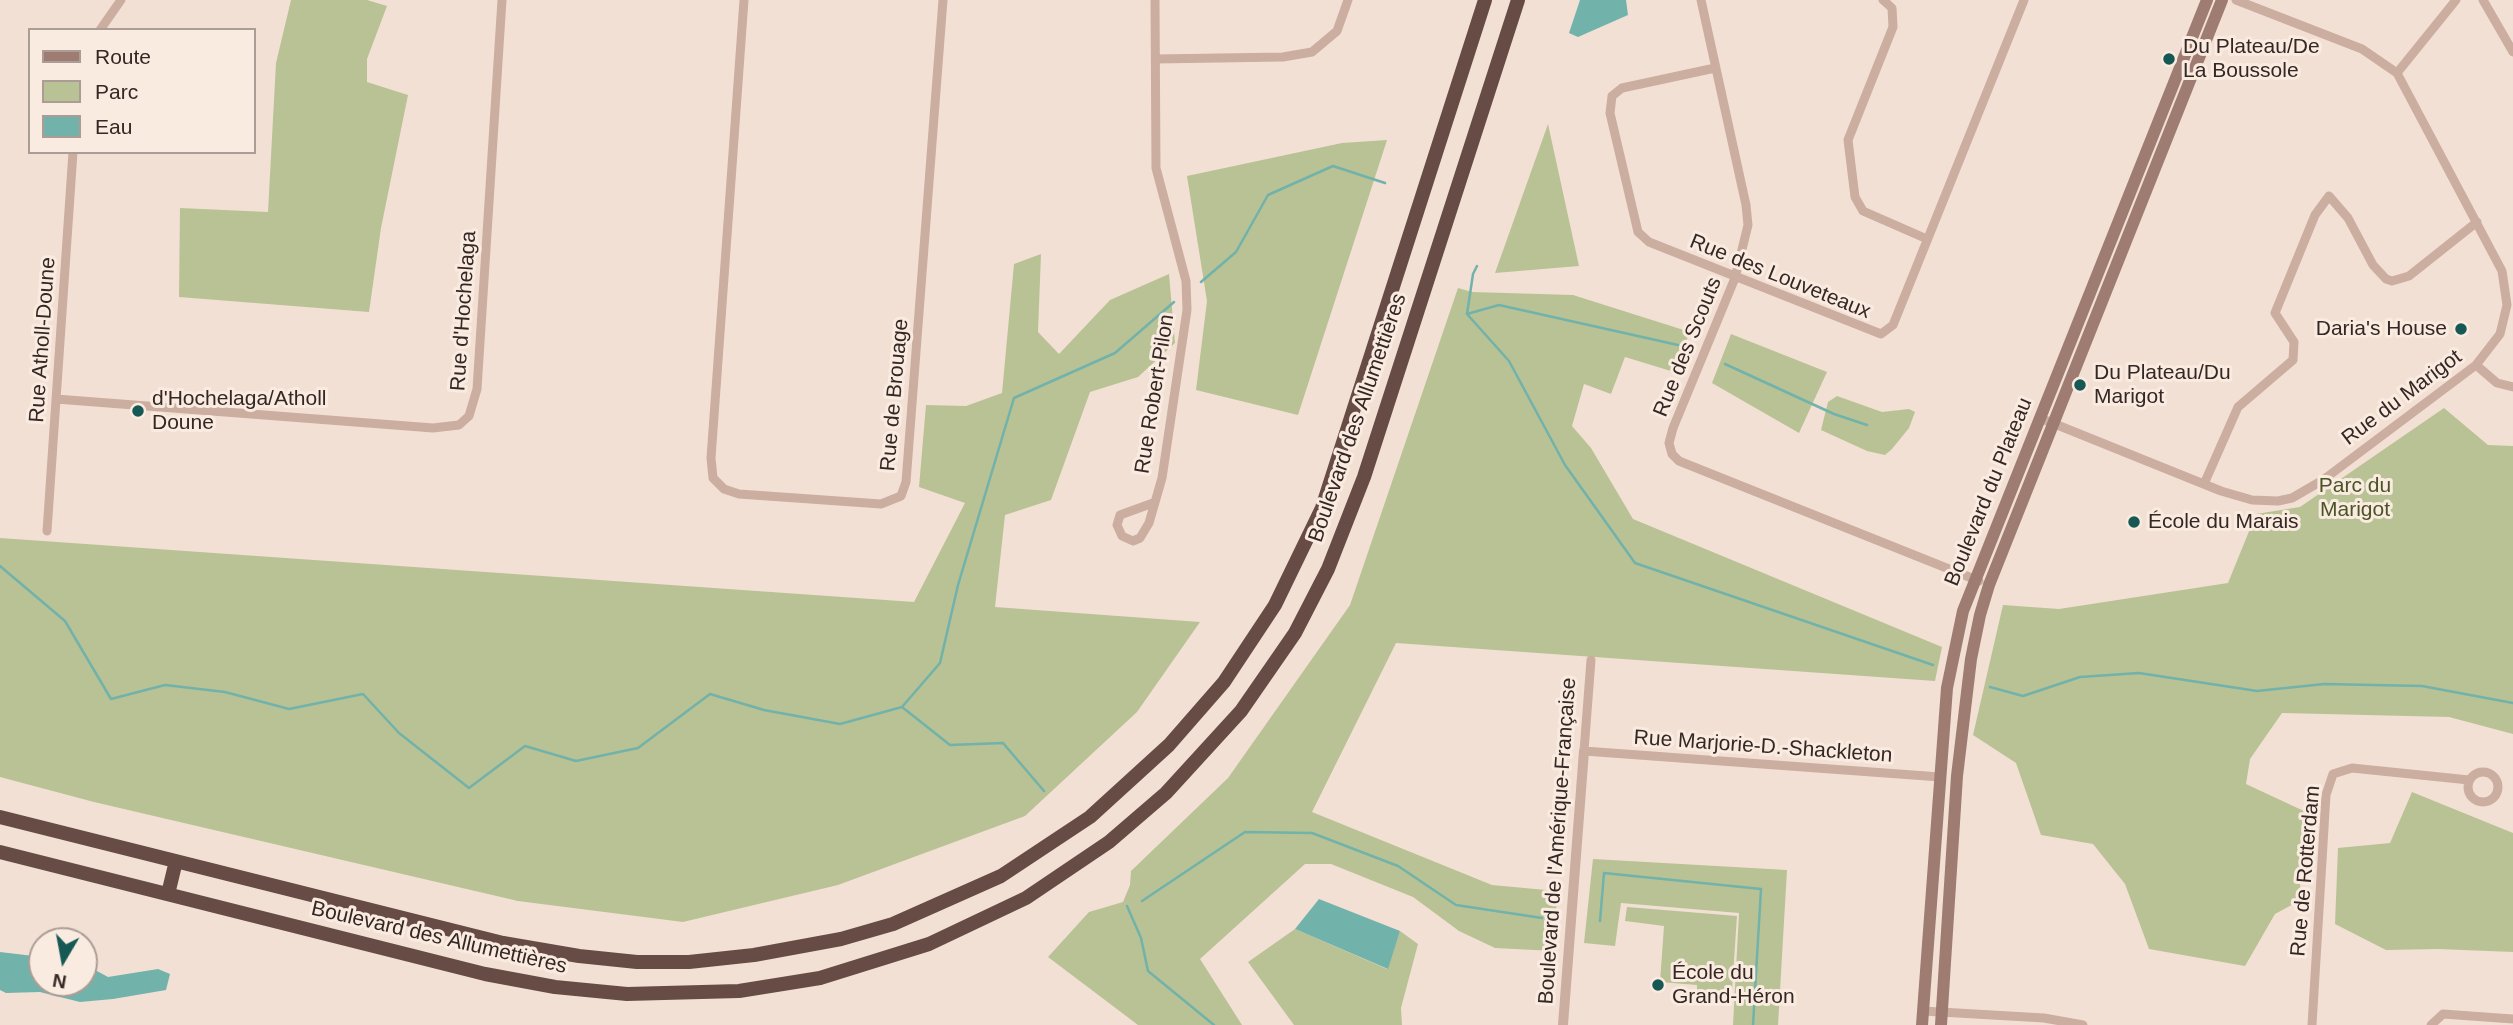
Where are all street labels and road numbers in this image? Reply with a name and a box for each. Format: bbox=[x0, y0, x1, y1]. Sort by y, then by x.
street label: Rue des Louveteaux bbox=[1686, 229, 1874, 325]
street label: Rue d'Hochelaga bbox=[446, 230, 482, 392]
street label: Rue Atholl-Doune bbox=[25, 256, 61, 424]
street label: Rue des Scouts bbox=[1649, 274, 1727, 420]
street label: Boulevard des Allumettières bbox=[1304, 290, 1412, 546]
street label: Rue Robert-Pilon bbox=[1130, 312, 1180, 476]
street label: Rue de Brouage bbox=[876, 318, 914, 472]
street label: Rue du Marigot bbox=[2337, 345, 2467, 451]
street label: Boulevard du Plateau bbox=[1940, 394, 2038, 590]
street label: Boulevard de l'Amérique-Française bbox=[1534, 677, 1582, 1005]
street label: Rue Marjorie-D.-Shackleton bbox=[1633, 725, 1893, 769]
street label: Rue de Rotterdam bbox=[2286, 784, 2326, 958]
street label: Boulevard des Allumettières bbox=[309, 896, 569, 980]

